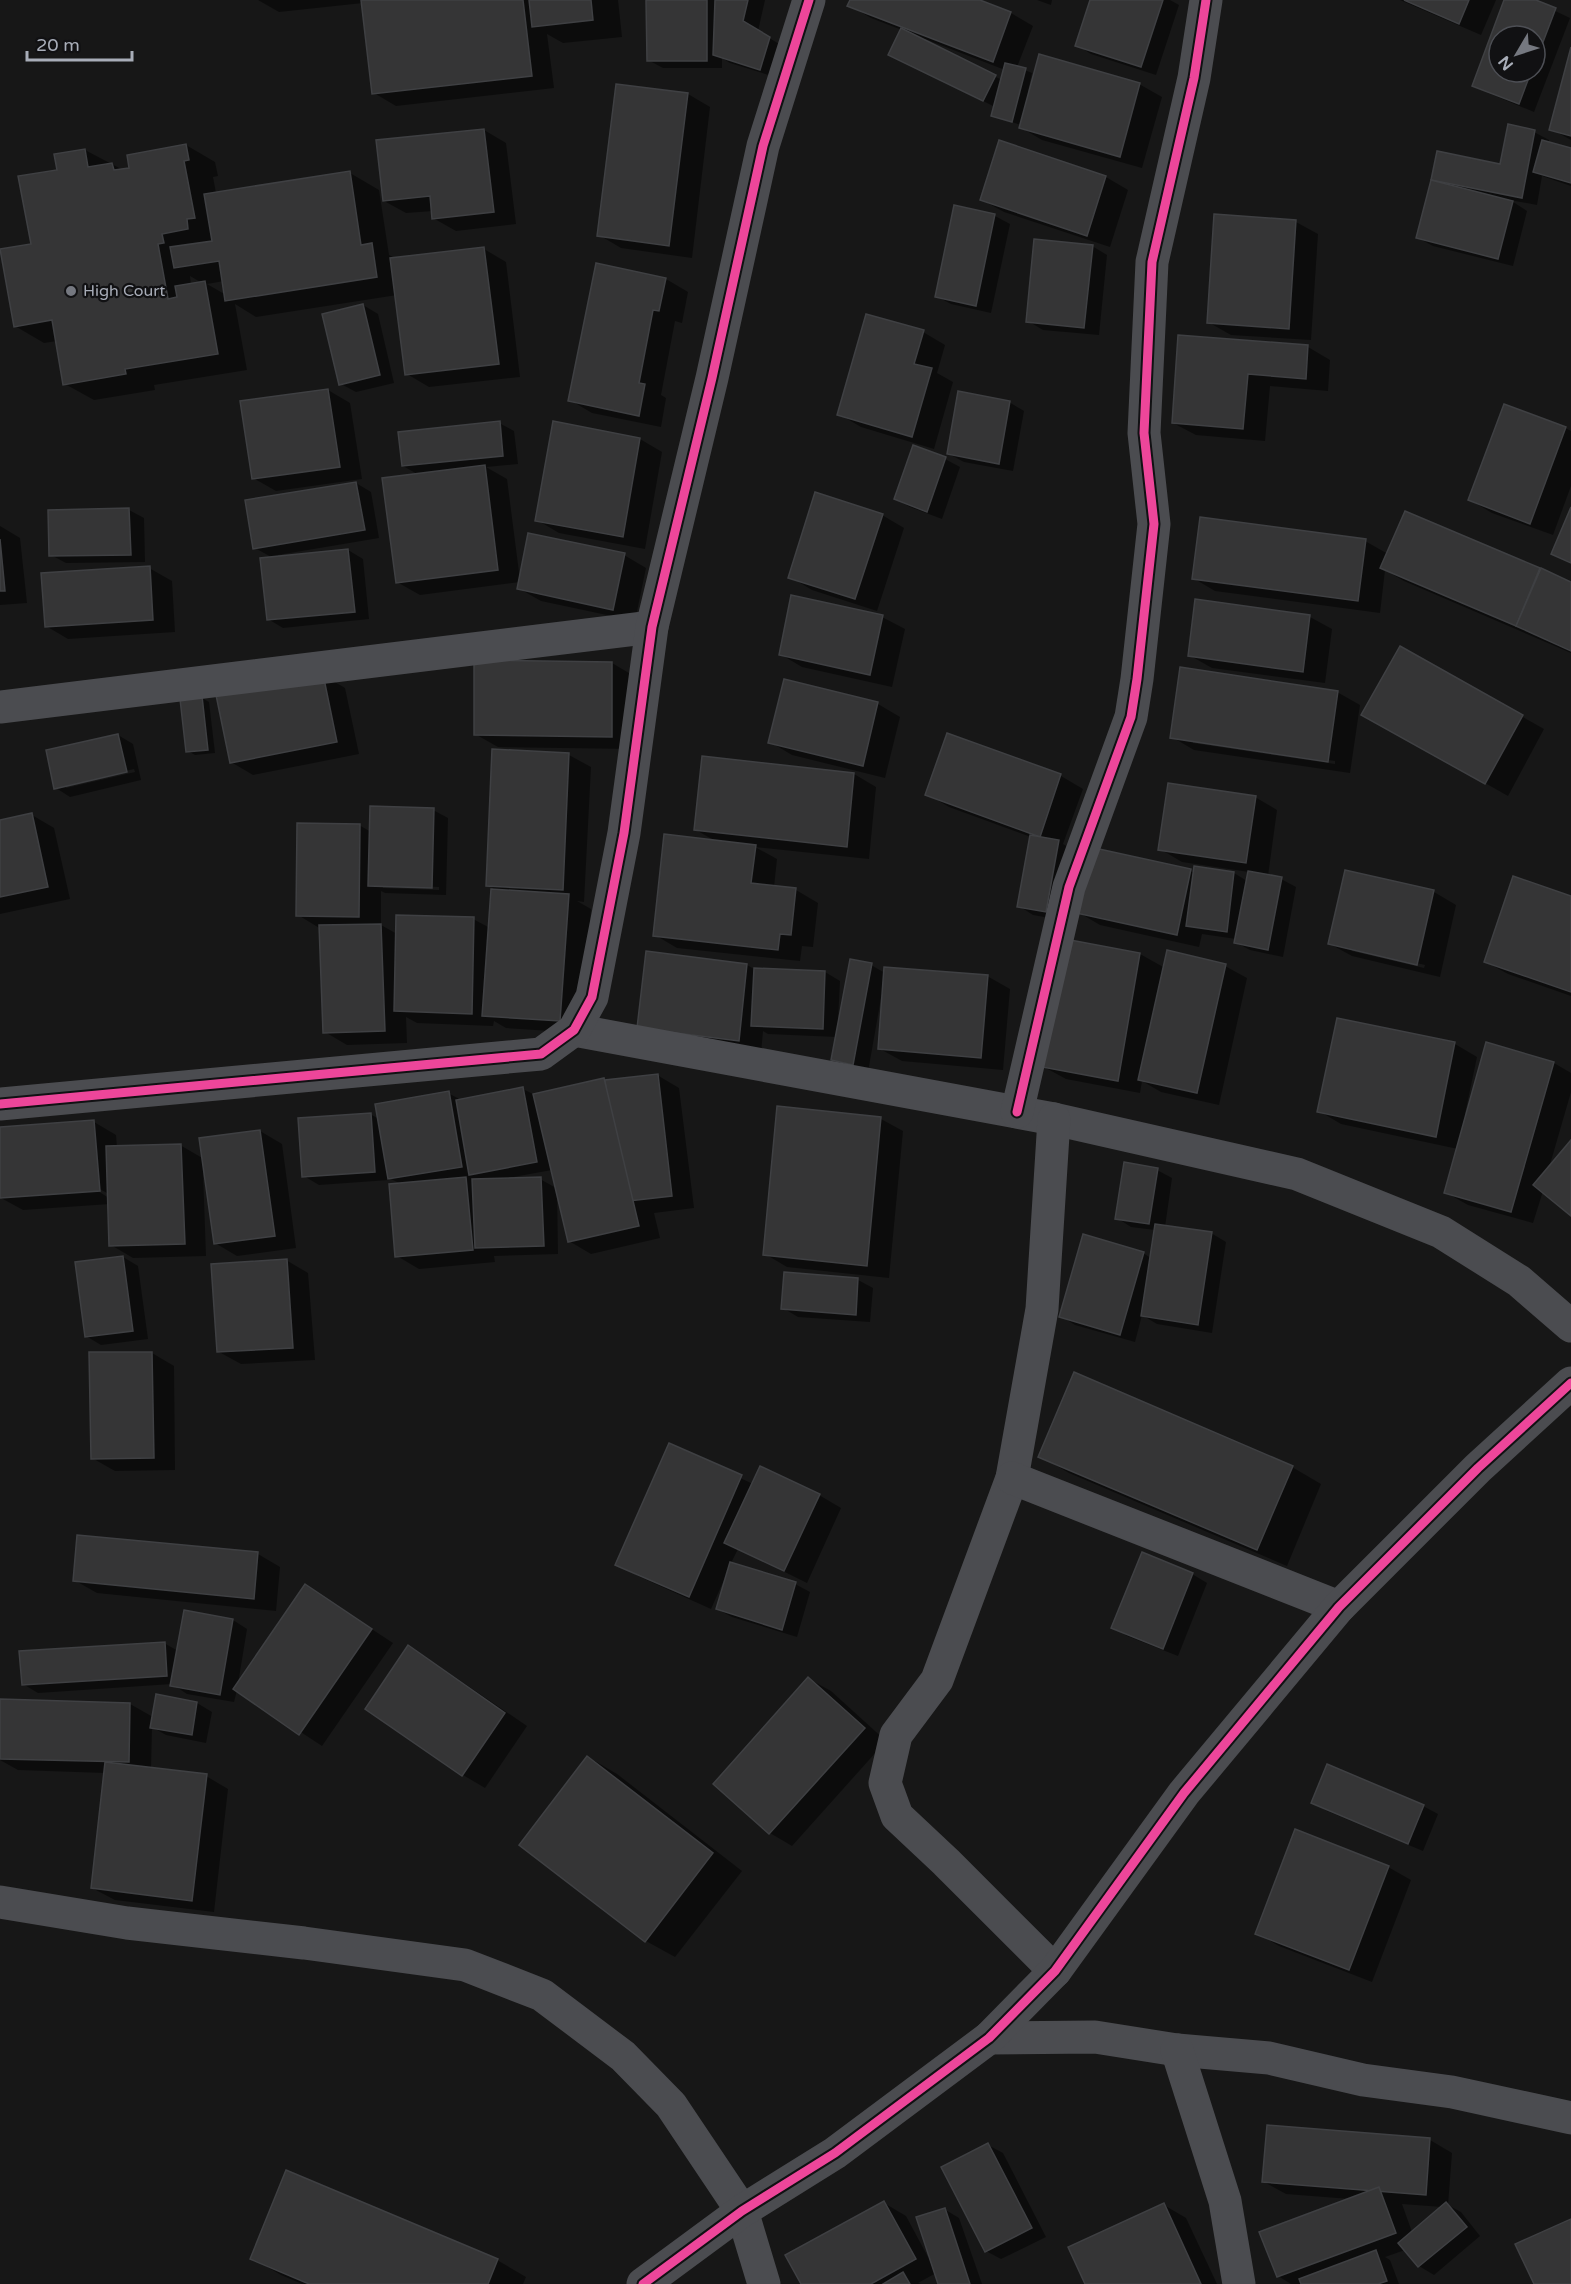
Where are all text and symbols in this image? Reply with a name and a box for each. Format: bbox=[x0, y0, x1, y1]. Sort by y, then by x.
scale bar bbox=[27, 24, 132, 62]
north arrow bbox=[1487, 24, 1547, 84]
text: 20 m bbox=[36, 34, 80, 56]
text: N bbox=[1494, 52, 1518, 74]
place label: High Court bbox=[83, 281, 165, 301]
marker: High Court bbox=[64, 284, 78, 298]

